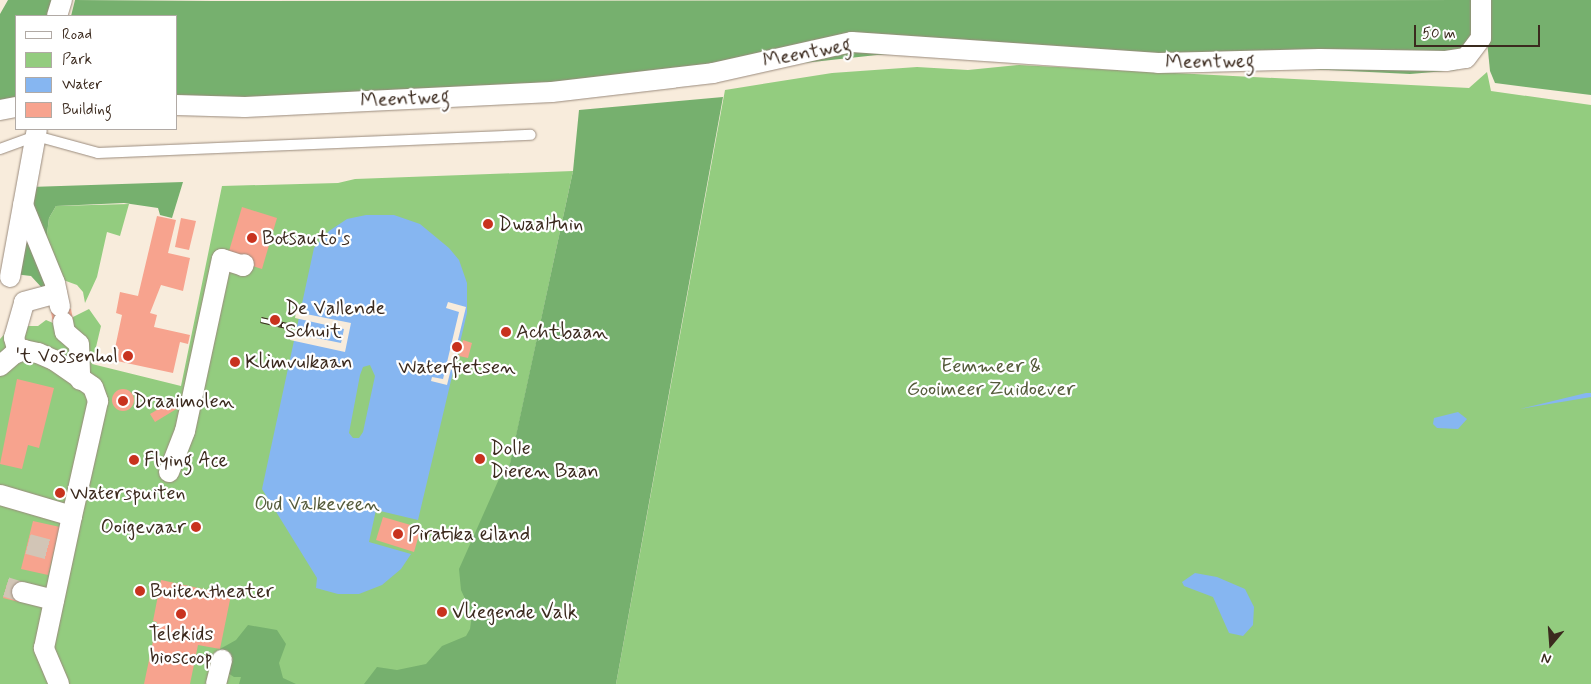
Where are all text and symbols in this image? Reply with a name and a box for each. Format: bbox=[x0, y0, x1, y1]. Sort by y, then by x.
legend bbox=[15, 15, 178, 130]
scale bar bbox=[1416, 15, 1542, 47]
text: 50 m bbox=[1422, 24, 1456, 44]
text: Road bbox=[62, 25, 92, 45]
street label: Meentweg bbox=[761, 33, 853, 73]
street label: Meentweg bbox=[1165, 49, 1255, 75]
text: Park bbox=[62, 50, 92, 70]
text: Water bbox=[62, 75, 102, 95]
street label: Meentweg bbox=[360, 85, 450, 113]
text: Building bbox=[62, 100, 112, 120]
place label: Dwaaltuin bbox=[498, 212, 583, 236]
marker: Dwaaltuin bbox=[482, 218, 494, 230]
place label: Botsauto's bbox=[262, 226, 350, 250]
marker: Botsauto's bbox=[246, 232, 258, 244]
place label: De Vallende Schuit bbox=[285, 296, 383, 343]
marker: De Vallende Schuit bbox=[269, 314, 281, 326]
place label: Achtbaan bbox=[516, 320, 608, 344]
marker: Achtbaan bbox=[500, 326, 512, 338]
marker: Waterfietsen bbox=[451, 341, 463, 353]
place label: 't Vossenhol bbox=[17, 344, 118, 368]
marker: 't Vossenhol bbox=[122, 350, 134, 362]
place label: Klimvulkaan bbox=[245, 350, 352, 374]
park label: Eemmeer & Gooimeer Zuidoever bbox=[908, 354, 1074, 401]
place label: Waterfietsen bbox=[398, 355, 516, 379]
marker: Klimvulkaan bbox=[229, 356, 241, 368]
place label: Draaimolen bbox=[133, 389, 234, 413]
marker: Draaimolen bbox=[117, 395, 129, 407]
place label: Dolle Dieren Baan bbox=[490, 436, 599, 483]
place label: Flying Ace bbox=[144, 448, 228, 472]
marker: Dolle Dieren Baan bbox=[474, 453, 486, 465]
marker: Flying Ace bbox=[128, 454, 140, 466]
place label: Waterspuiten bbox=[70, 481, 186, 505]
marker: Waterspuiten bbox=[54, 487, 66, 499]
park label: Oud Valkeveen bbox=[258, 492, 376, 516]
place label: Ooigevaar bbox=[100, 515, 186, 539]
marker: Ooigevaar bbox=[190, 521, 202, 533]
place label: Piratika eiland bbox=[408, 522, 530, 546]
marker: Piratika eiland bbox=[392, 528, 404, 540]
place label: Buitentheater bbox=[150, 579, 274, 603]
marker: Buitentheater bbox=[134, 585, 146, 597]
place label: Vliegende Valk bbox=[452, 600, 578, 624]
marker: Vliegende Valk bbox=[436, 606, 448, 618]
marker: Telekids bioscoop bbox=[175, 608, 187, 620]
north arrow bbox=[1526, 619, 1576, 669]
place label: Telekids bioscoop bbox=[149, 622, 213, 669]
text: N bbox=[1539, 648, 1554, 668]

